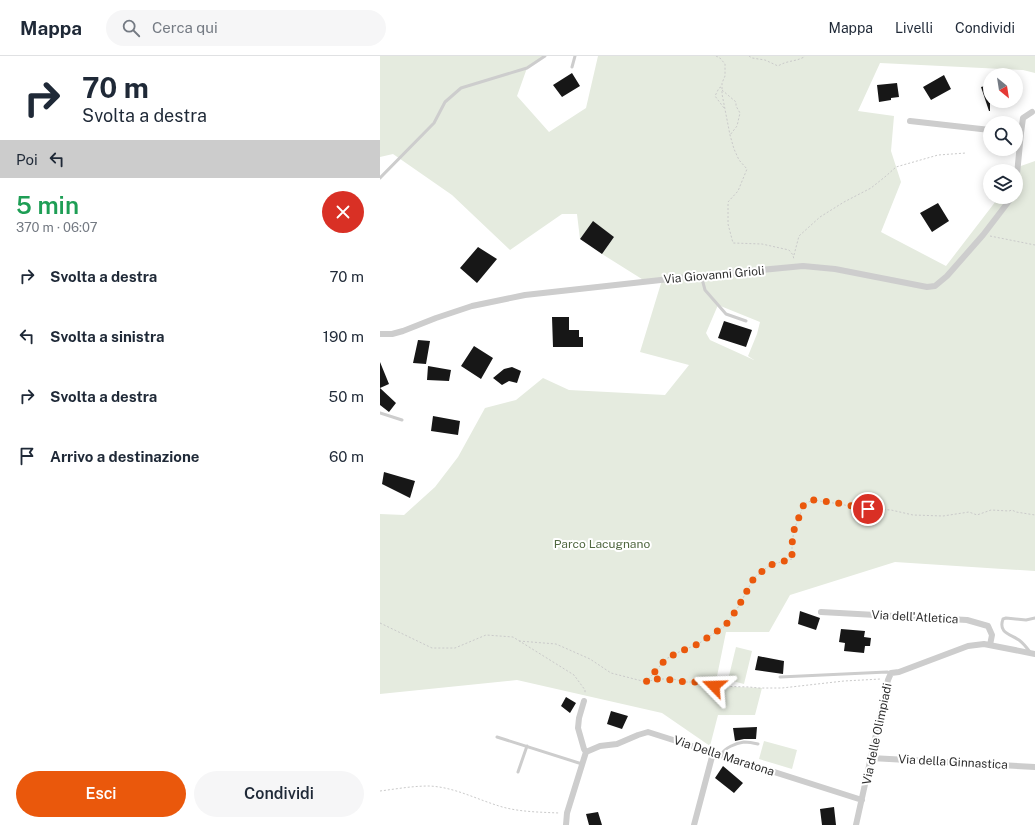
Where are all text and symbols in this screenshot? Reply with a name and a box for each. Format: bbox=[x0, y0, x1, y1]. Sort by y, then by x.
search box bbox=[106, 10, 386, 46]
text: Mappa bbox=[20, 17, 82, 39]
icon: search bbox=[120, 17, 142, 39]
text: Cerca qui bbox=[152, 19, 218, 36]
text: Mappa bbox=[829, 20, 873, 36]
text: Livelli bbox=[895, 20, 933, 36]
text: Condividi bbox=[955, 20, 1015, 36]
north arrow bbox=[983, 68, 1023, 108]
map controls bbox=[983, 68, 1023, 204]
text: 70 m bbox=[82, 71, 149, 104]
icon: right bbox=[16, 72, 68, 124]
text: Svolta a destra bbox=[82, 105, 207, 126]
button: search bbox=[983, 116, 1023, 156]
icon: left bbox=[46, 148, 68, 170]
text: Poi bbox=[16, 151, 38, 168]
button: layers bbox=[983, 164, 1023, 204]
text: 5 min bbox=[16, 191, 79, 219]
button: close bbox=[322, 191, 364, 233]
text: 370 m · 06:07 bbox=[16, 220, 98, 235]
street label: Via Giovanni Grioli bbox=[663, 264, 765, 286]
icon: right bbox=[16, 265, 38, 287]
text: Svolta a destra bbox=[50, 268, 157, 285]
text: 70 m bbox=[329, 268, 364, 285]
icon: left bbox=[16, 325, 38, 347]
text: Svolta a sinistra bbox=[50, 328, 164, 345]
text: 190 m bbox=[323, 328, 364, 345]
icon: right bbox=[16, 385, 38, 407]
text: Svolta a destra bbox=[50, 388, 157, 405]
text: 50 m bbox=[329, 388, 364, 405]
icon: arrive bbox=[16, 445, 38, 467]
text: Arrivo a destinazione bbox=[50, 448, 199, 465]
text: 60 m bbox=[329, 448, 364, 465]
pin bbox=[851, 492, 885, 526]
icon: arrive bbox=[857, 498, 879, 520]
park label: Parco Lacugnano bbox=[554, 537, 650, 551]
street label: Via dell'Atletica bbox=[871, 608, 959, 626]
position arrow bbox=[693, 665, 735, 707]
street label: Via delle Olimpiadi bbox=[859, 682, 895, 786]
street label: Via Della Maratona bbox=[672, 733, 776, 779]
street label: Via della Ginnastica bbox=[898, 752, 1008, 772]
button: Esci bbox=[16, 771, 186, 817]
button: Condividi bbox=[194, 771, 364, 817]

